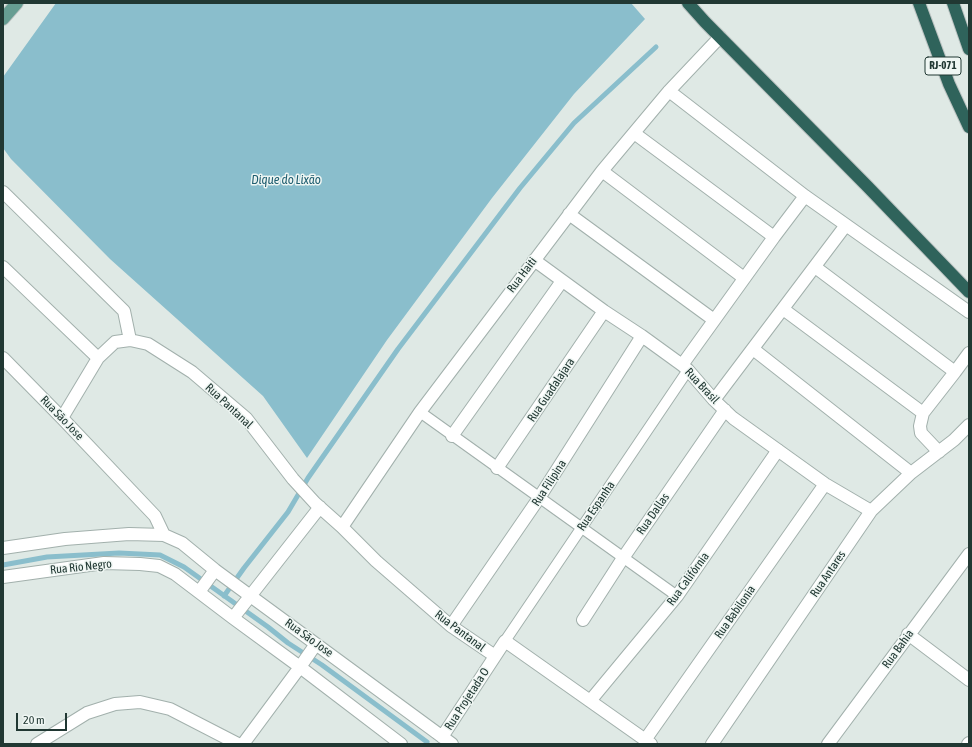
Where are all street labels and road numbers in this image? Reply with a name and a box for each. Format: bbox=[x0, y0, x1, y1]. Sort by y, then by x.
road number: RJ-071 bbox=[925, 57, 961, 75]
street label: Rua Haiti bbox=[504, 254, 540, 296]
street label: Rua Guadalajara bbox=[524, 355, 578, 425]
street label: Rua Brasil bbox=[682, 365, 722, 407]
street label: Rua Pantanal bbox=[202, 380, 256, 432]
street label: Rua Sāo Jose bbox=[37, 393, 87, 443]
street label: Rua Filipina bbox=[529, 457, 569, 509]
street label: Rua Espanha bbox=[574, 478, 618, 534]
street label: Rua Dallas bbox=[633, 490, 673, 538]
street label: Rua Antares bbox=[807, 548, 849, 600]
street label: Rua Califórnia bbox=[664, 549, 712, 609]
street label: Rua Rio Negro bbox=[49, 557, 113, 577]
street label: Rua Babilonia bbox=[711, 583, 759, 641]
street label: Rua Pantanal bbox=[432, 607, 488, 655]
street label: Rua Sāo Jose bbox=[282, 616, 336, 660]
street label: Rua Bahia bbox=[879, 627, 917, 671]
street label: Rua Projetada O bbox=[442, 665, 492, 733]

